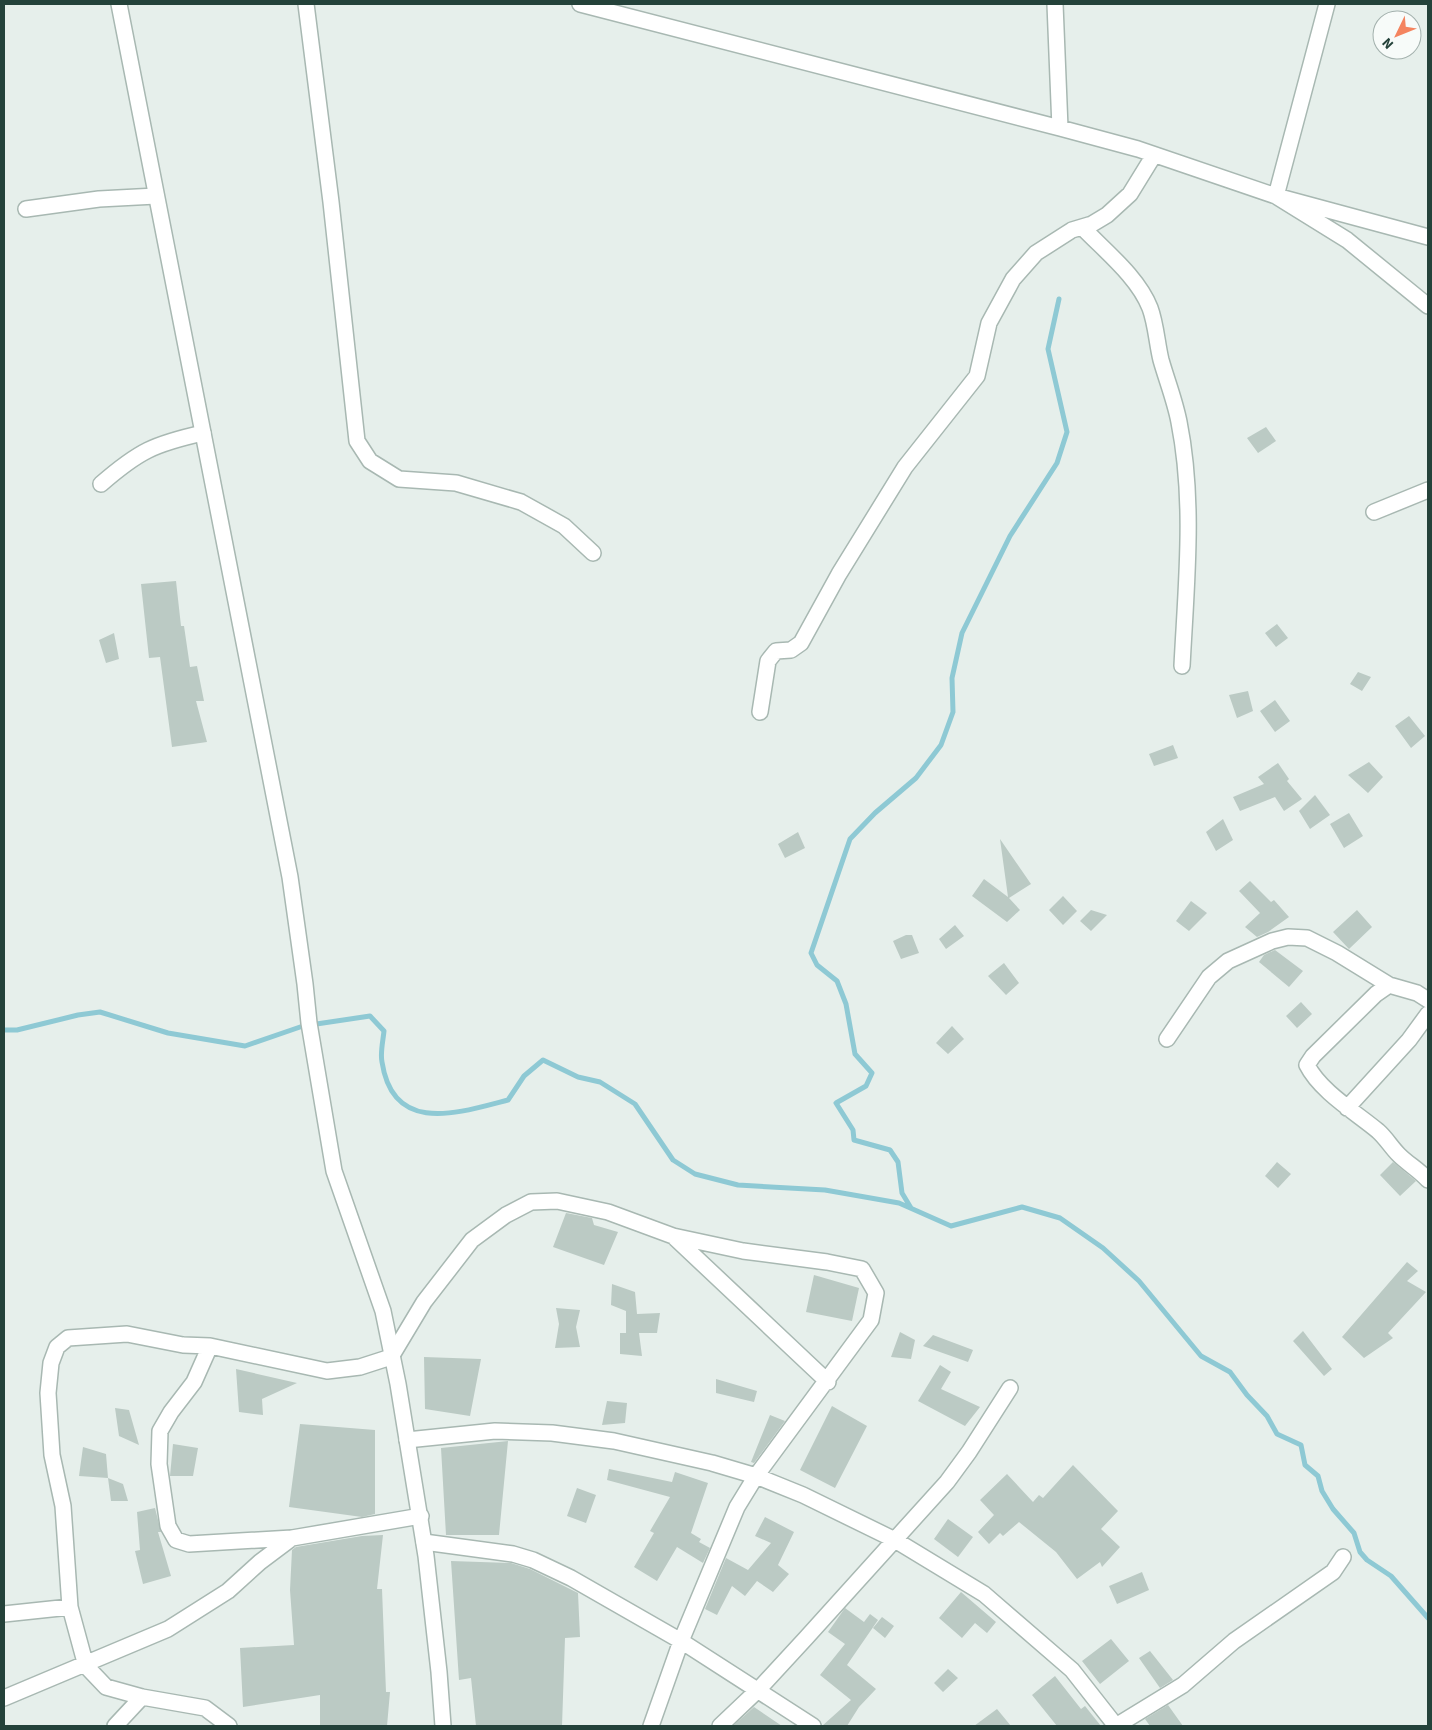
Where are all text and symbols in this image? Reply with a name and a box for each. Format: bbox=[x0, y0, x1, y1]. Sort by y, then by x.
north arrow bbox=[1372, 10, 1422, 60]
text: N bbox=[1378, 33, 1399, 53]

